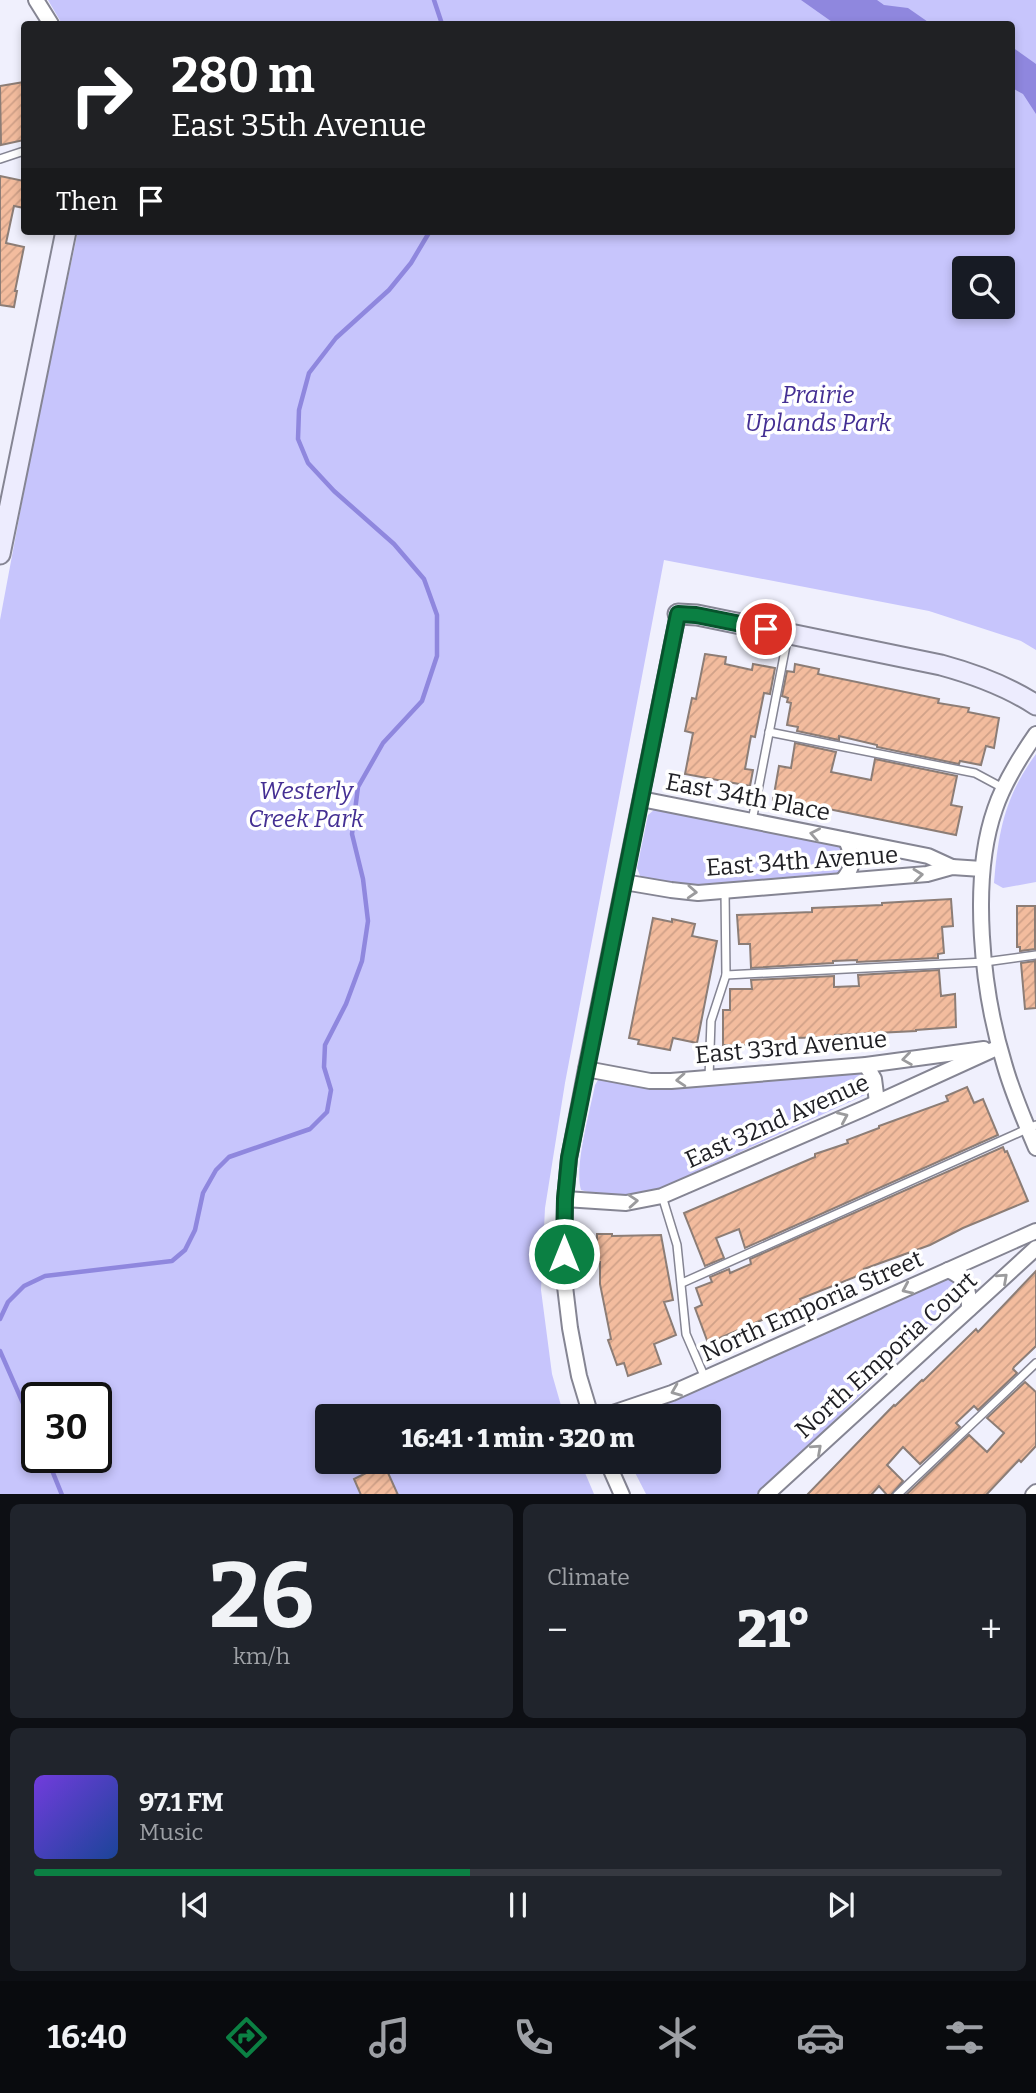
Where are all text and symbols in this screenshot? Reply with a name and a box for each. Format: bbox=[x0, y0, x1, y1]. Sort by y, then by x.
text: 280 m bbox=[171, 46, 315, 105]
icon: right bbox=[56, 49, 147, 140]
text: East 35th Avenue bbox=[171, 106, 426, 144]
icon: arrive bbox=[132, 182, 170, 220]
text: Then bbox=[56, 186, 118, 217]
map controls bbox=[952, 256, 1015, 319]
button: search bbox=[952, 256, 1015, 319]
park label: Prairie Uplands Park bbox=[745, 381, 892, 437]
pin bbox=[736, 599, 796, 659]
icon: arrive bbox=[747, 610, 785, 648]
street label: East 34th Place bbox=[663, 767, 833, 827]
park label: Westerly Creek Park bbox=[248, 777, 365, 833]
one-way arrow bbox=[809, 827, 821, 842]
street label: East 34th Avenue bbox=[705, 840, 899, 882]
one-way arrow bbox=[912, 867, 924, 882]
one-way arrow bbox=[686, 884, 697, 899]
street label: East 33rd Avenue bbox=[694, 1025, 888, 1069]
one-way arrow bbox=[901, 1052, 913, 1067]
street label: East 32nd Avenue bbox=[681, 1068, 873, 1174]
one-way arrow bbox=[675, 1072, 686, 1087]
one-way arrow bbox=[836, 1111, 849, 1125]
one-way arrow bbox=[628, 1194, 639, 1209]
position arrow bbox=[527, 1217, 601, 1291]
street label: North Emporia Street bbox=[697, 1244, 927, 1368]
street label: North Emporia Court bbox=[789, 1266, 983, 1444]
one-way arrow bbox=[995, 1274, 1008, 1287]
one-way arrow bbox=[901, 1281, 914, 1295]
speed limit sign: 30 bbox=[21, 1382, 112, 1473]
one-way arrow bbox=[671, 1383, 684, 1397]
text: 16:41 · 1 min · 320 m bbox=[401, 1423, 635, 1454]
one-way arrow bbox=[809, 1444, 822, 1457]
text: 26 bbox=[209, 1542, 314, 1651]
text: Climate bbox=[547, 1563, 630, 1591]
text: 21° bbox=[737, 1598, 811, 1661]
text: − bbox=[547, 1607, 568, 1653]
text: + bbox=[980, 1607, 1002, 1653]
text: km/h bbox=[233, 1642, 290, 1670]
text: 97.1 FM bbox=[139, 1787, 224, 1818]
text: Music bbox=[139, 1818, 203, 1846]
icon: previous bbox=[176, 1886, 214, 1924]
icon: pause bbox=[499, 1886, 537, 1924]
icon: next bbox=[822, 1886, 860, 1924]
icon: directions bbox=[222, 2013, 271, 2062]
icon: music bbox=[365, 2013, 414, 2062]
icon: phone bbox=[509, 2013, 558, 2062]
icon: climate bbox=[653, 2013, 702, 2062]
icon: car bbox=[796, 2013, 845, 2062]
icon: filters bbox=[940, 2013, 989, 2062]
text: 16:40 bbox=[47, 2018, 127, 2056]

